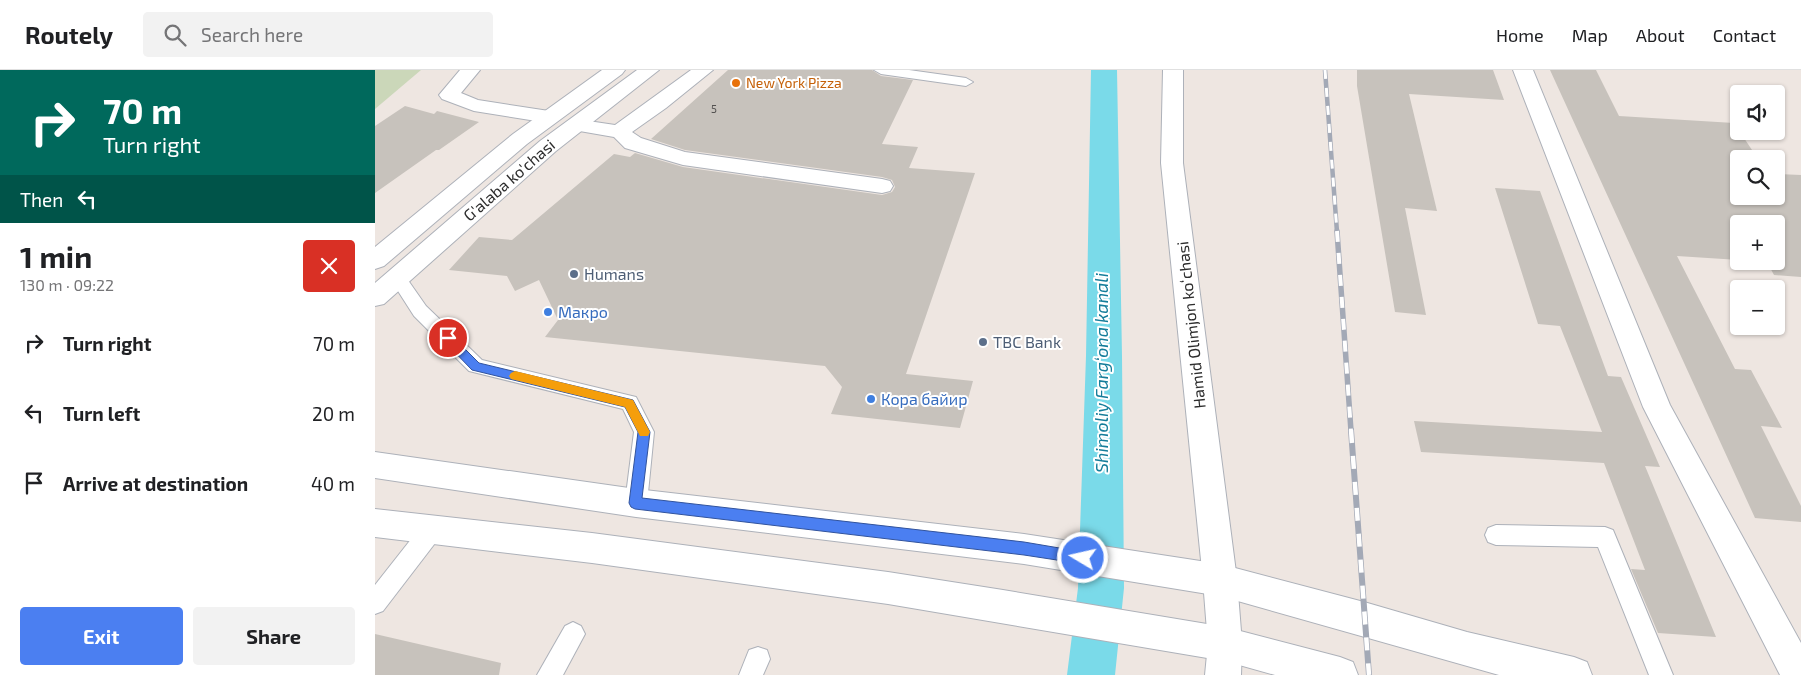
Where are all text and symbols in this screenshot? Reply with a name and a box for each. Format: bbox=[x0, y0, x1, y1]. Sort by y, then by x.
search box bbox=[143, 12, 493, 57]
text: Routely bbox=[25, 20, 113, 49]
icon: search bbox=[161, 21, 189, 49]
text: Search here bbox=[201, 23, 303, 46]
text: Home bbox=[1496, 24, 1544, 46]
text: Map bbox=[1572, 24, 1608, 46]
text: About bbox=[1636, 24, 1685, 46]
text: Contact bbox=[1713, 24, 1776, 46]
place label: New York Pizza bbox=[746, 74, 842, 91]
marker: New York Pizza bbox=[730, 77, 742, 89]
map controls bbox=[1730, 85, 1785, 335]
button: sound bbox=[1730, 85, 1785, 140]
text: 70 m bbox=[103, 89, 182, 131]
icon: right bbox=[20, 90, 85, 155]
house number: 5 bbox=[711, 102, 717, 115]
text: Turn right bbox=[103, 131, 201, 157]
street label: G'alaba ko'chasi bbox=[459, 135, 558, 225]
button: search bbox=[1730, 150, 1785, 205]
icon: left bbox=[73, 185, 101, 213]
text: Then bbox=[20, 188, 63, 211]
button: + bbox=[1730, 215, 1785, 270]
text: 1 min bbox=[20, 238, 92, 274]
button: close bbox=[303, 240, 355, 292]
street label: Hamid Olimjon koʻchasi bbox=[1172, 240, 1210, 410]
place label: Humans bbox=[584, 264, 644, 283]
marker: Humans bbox=[568, 268, 580, 280]
water label: Shimoliy Fargʻona kanali bbox=[1090, 272, 1112, 473]
text: 130 m · 09:22 bbox=[20, 275, 114, 294]
button: − bbox=[1730, 280, 1785, 335]
place label: Макро bbox=[558, 302, 608, 321]
marker: Макро bbox=[542, 306, 554, 318]
pin bbox=[427, 317, 469, 359]
icon: arrive bbox=[434, 324, 462, 352]
icon: right bbox=[20, 329, 48, 357]
text: Turn right bbox=[63, 332, 151, 355]
text: 70 m bbox=[313, 332, 355, 355]
place label: TBC Bank bbox=[993, 332, 1061, 351]
marker: TBC Bank bbox=[977, 336, 989, 348]
place label: Кора байир bbox=[881, 389, 967, 408]
marker: Кора байир bbox=[865, 393, 877, 405]
icon: left bbox=[20, 399, 48, 427]
text: Turn left bbox=[63, 402, 140, 425]
text: 20 m bbox=[312, 402, 355, 425]
icon: arrive bbox=[20, 469, 48, 497]
text: Arrive at destination bbox=[63, 472, 248, 495]
text: 40 m bbox=[311, 472, 355, 495]
position arrow bbox=[1056, 531, 1108, 583]
button: Exit bbox=[20, 607, 183, 665]
button: Share bbox=[193, 607, 355, 665]

